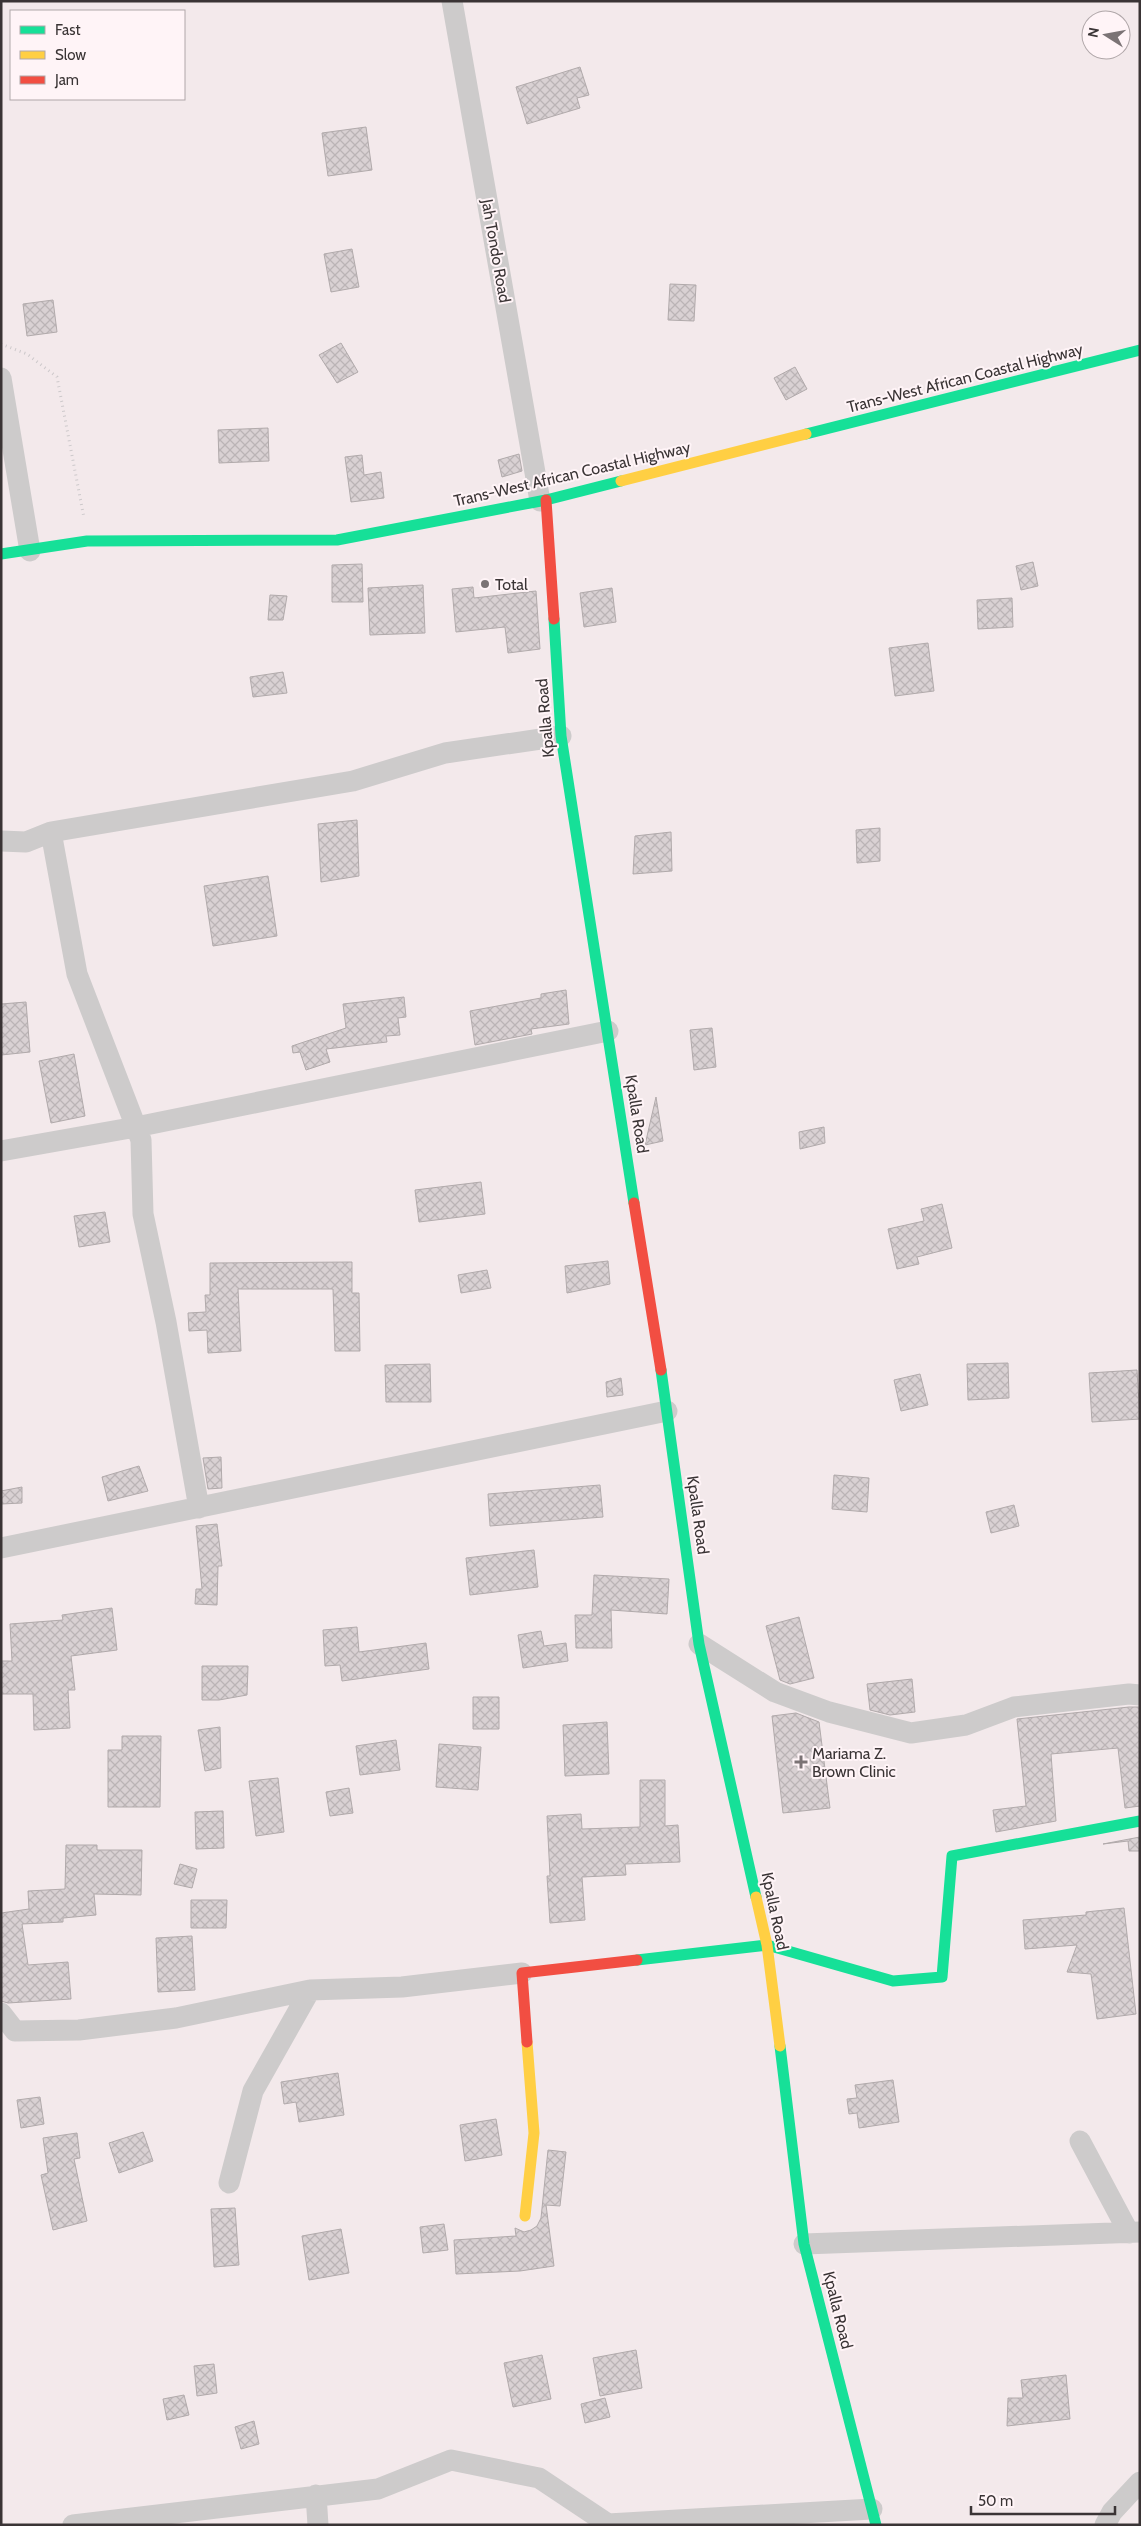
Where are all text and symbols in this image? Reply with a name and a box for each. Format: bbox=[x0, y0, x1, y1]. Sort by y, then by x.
legend bbox=[10, 10, 185, 100]
north arrow bbox=[1081, 10, 1131, 60]
text: Fast bbox=[55, 21, 80, 39]
text: N bbox=[1083, 26, 1103, 39]
text: Slow bbox=[55, 46, 86, 64]
text: Jam bbox=[54, 71, 79, 89]
street label: Jah Tondo Road bbox=[477, 197, 514, 304]
street label: Trans-West African Coastal Highway bbox=[845, 339, 1085, 417]
street label: Trans-West African Coastal Highway bbox=[452, 437, 692, 511]
place label: Total bbox=[495, 575, 528, 594]
marker: Total bbox=[479, 578, 491, 590]
street label: Kpalla Road bbox=[532, 678, 558, 758]
street label: Kpalla Road bbox=[621, 1073, 653, 1155]
street label: Kpalla Road bbox=[683, 1474, 713, 1556]
place label: Mariama Z. Brown Clinic bbox=[812, 1744, 896, 1781]
marker: Mariama Z. Brown Clinic bbox=[794, 1755, 808, 1769]
street label: Kpalla Road bbox=[757, 1870, 793, 1952]
street label: Kpalla Road bbox=[819, 2269, 857, 2351]
scale bar bbox=[971, 2484, 1115, 2516]
text: 50 m bbox=[978, 2492, 1013, 2510]

